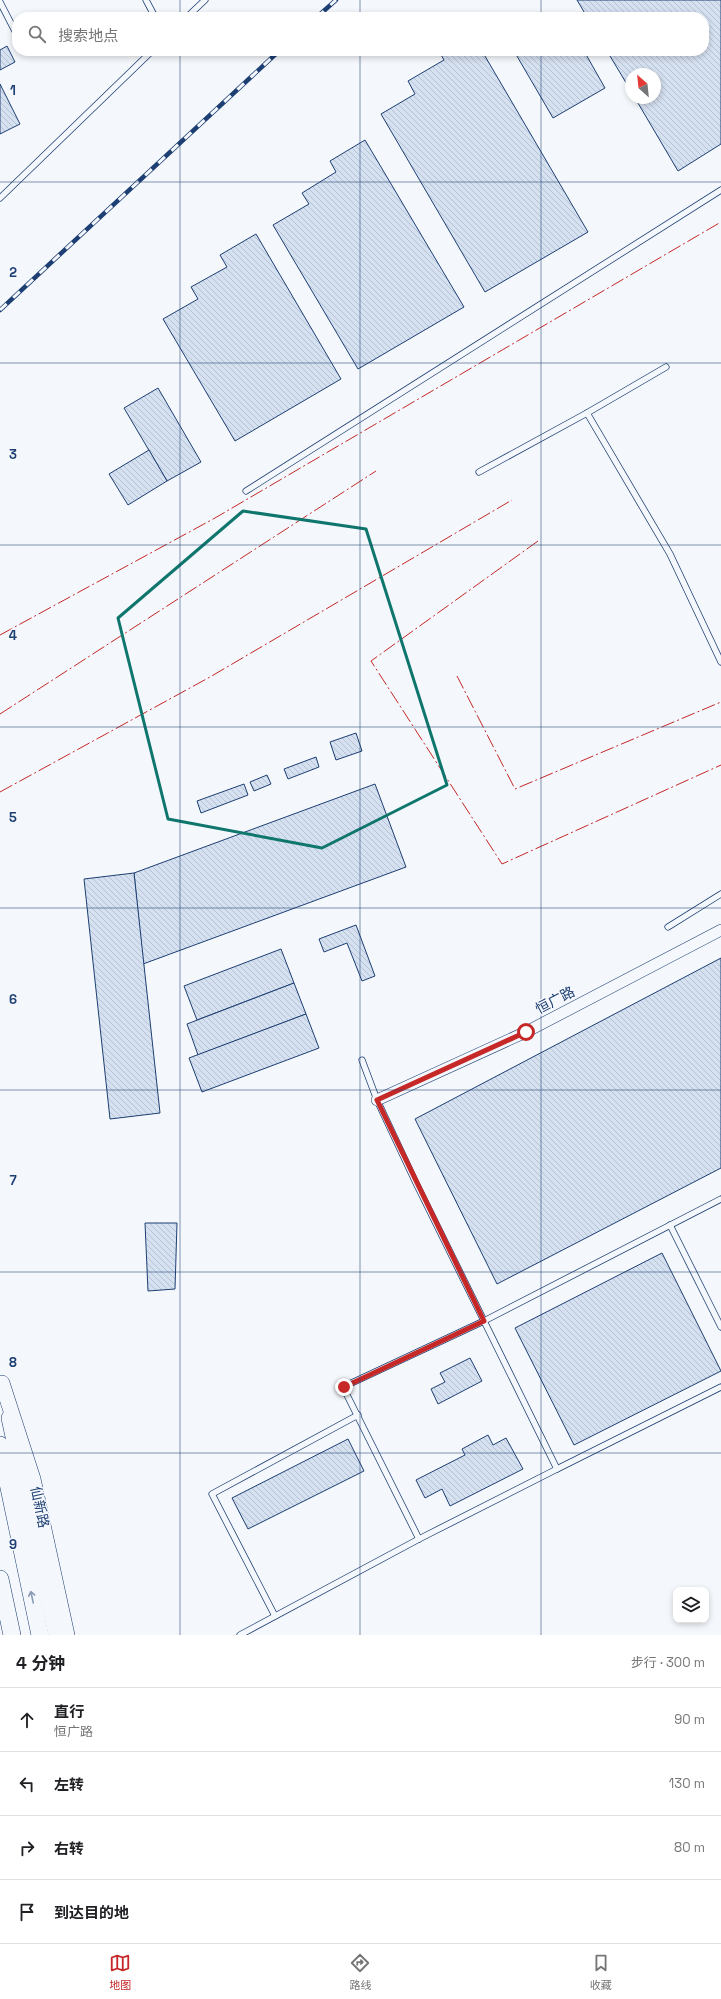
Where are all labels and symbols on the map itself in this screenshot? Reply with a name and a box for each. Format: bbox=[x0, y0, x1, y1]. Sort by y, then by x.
north arrow bbox=[625, 68, 661, 104]
text: 1 bbox=[10, 82, 16, 99]
text: 2 bbox=[9, 264, 17, 281]
text: 3 bbox=[9, 446, 17, 463]
text: 4 bbox=[9, 627, 17, 644]
text: 5 bbox=[9, 809, 17, 826]
street label: 恒广路 bbox=[532, 982, 578, 1018]
text: 6 bbox=[9, 991, 17, 1008]
route start bbox=[517, 1023, 535, 1041]
text: 7 bbox=[9, 1172, 17, 1189]
text: 8 bbox=[9, 1354, 17, 1371]
route end bbox=[335, 1378, 353, 1396]
street label: 仙新路 bbox=[27, 1485, 53, 1529]
text: 9 bbox=[9, 1536, 17, 1553]
one-way arrow bbox=[28, 1591, 36, 1604]

